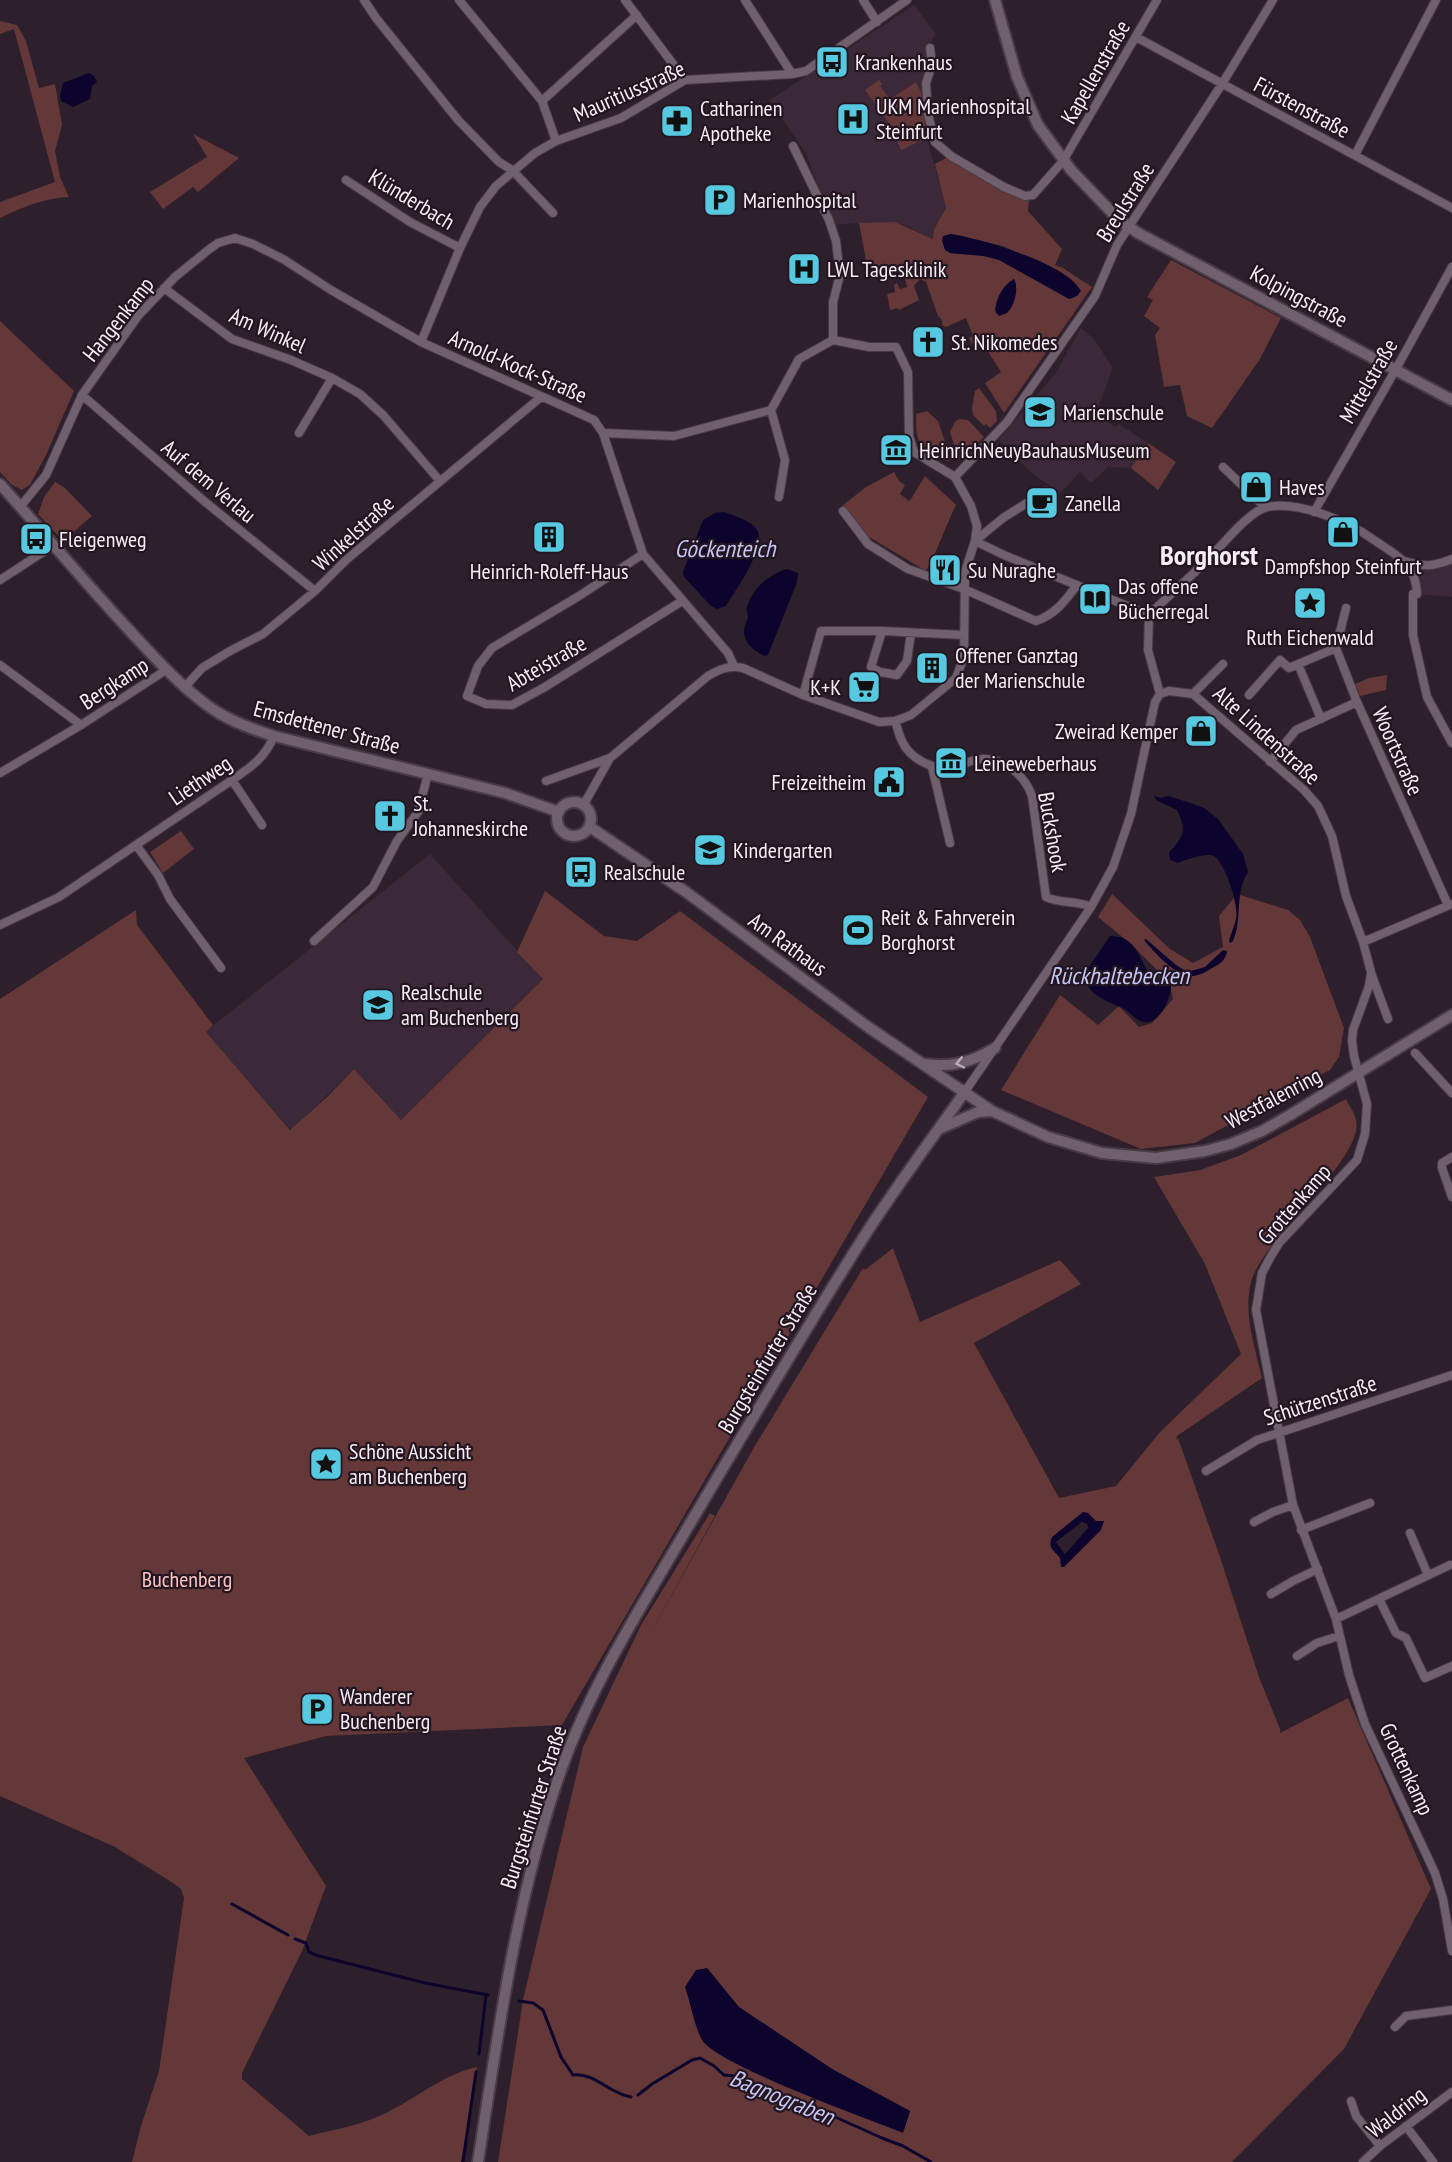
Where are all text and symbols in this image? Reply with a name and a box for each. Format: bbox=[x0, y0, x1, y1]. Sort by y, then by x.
street label: Kapellenstraße bbox=[1054, 15, 1136, 129]
bus stop icon: Krankenhaus bbox=[814, 44, 850, 80]
place label: Krankenhaus bbox=[855, 48, 952, 76]
street label: Mauritiusstraße bbox=[569, 54, 689, 128]
street label: Fürstenstraße bbox=[1249, 70, 1355, 144]
place label: UKM Marienhospital Steinfurt bbox=[876, 92, 1031, 145]
place label: Catharinen Apotheke bbox=[700, 94, 782, 147]
hospital icon: UKM Marienhospital Steinfurt bbox=[835, 101, 871, 137]
pharmacy icon: Catharinen Apotheke bbox=[659, 103, 695, 139]
street label: Breulstraße bbox=[1090, 157, 1160, 247]
street label: Klünderbach bbox=[364, 162, 460, 236]
parking icon: Marienhospital bbox=[702, 182, 738, 218]
place label: Marienhospital bbox=[743, 186, 857, 214]
hospital icon: LWL Tagesklinik bbox=[786, 251, 822, 287]
place label: LWL Tagesklinik bbox=[827, 255, 947, 283]
street label: Kolpingstraße bbox=[1246, 259, 1352, 333]
street label: Hangenkamp bbox=[76, 271, 160, 367]
street label: Am Winkel bbox=[225, 301, 311, 360]
street label: Arnold-Kock-Straße bbox=[445, 323, 591, 409]
church icon: St. Nikomedes bbox=[910, 324, 946, 360]
place label: St. Nikomedes bbox=[951, 328, 1057, 356]
street label: Mittelstraße bbox=[1333, 334, 1403, 428]
school or university icon: Marienschule bbox=[1022, 394, 1058, 430]
place label: Marienschule bbox=[1063, 398, 1164, 426]
museum icon: HeinrichNeuyBauhausMuseum bbox=[878, 432, 914, 468]
street label: Auf dem Verlau bbox=[156, 433, 262, 529]
place label: HeinrichNeuyBauhausMuseum bbox=[919, 436, 1150, 464]
shop icon: Haves bbox=[1238, 469, 1274, 505]
place label: Haves bbox=[1279, 473, 1325, 501]
cafe icon: Zanella bbox=[1024, 485, 1060, 521]
street label: Winkelstraße bbox=[307, 489, 399, 577]
place label: Zanella bbox=[1065, 489, 1121, 517]
shop icon: Dampfshop Steinfurt bbox=[1325, 514, 1361, 550]
building icon: Heinrich-Roleff-Haus bbox=[531, 519, 567, 555]
bus stop icon: Fleigenweg bbox=[18, 521, 54, 557]
place label: Fleigenweg bbox=[59, 525, 147, 553]
water label: Göckenteich bbox=[675, 533, 777, 564]
district label: Borghorst bbox=[1160, 536, 1258, 573]
restaurant icon: Su Nuraghe bbox=[927, 552, 963, 588]
place label: Dampfshop Steinfurt bbox=[1264, 552, 1422, 580]
place label: Su Nuraghe bbox=[968, 556, 1056, 584]
place label: Heinrich-Roleff-Haus bbox=[470, 557, 628, 585]
place label: Das offene Bücherregal bbox=[1118, 572, 1210, 625]
library icon: Das offene Bücherregal bbox=[1077, 581, 1113, 617]
place icon: Ruth Eichenwald bbox=[1292, 585, 1328, 621]
place label: Ruth Eichenwald bbox=[1246, 623, 1374, 651]
street label: Abteistraße bbox=[501, 629, 591, 697]
place label: Offener Ganztag der Marienschule bbox=[955, 641, 1085, 694]
building icon: Offener Ganztag der Marienschule bbox=[914, 650, 950, 686]
street label: Bergkamp bbox=[74, 651, 154, 715]
supermarket icon: K+K bbox=[846, 669, 882, 705]
place label: K+K bbox=[810, 673, 841, 701]
street label: Alte Lindenstraße bbox=[1207, 679, 1327, 791]
street label: Emsdettener Straße bbox=[251, 694, 403, 760]
street label: Woortstraße bbox=[1366, 702, 1430, 800]
shop icon: Zweirad Kemper bbox=[1183, 713, 1219, 749]
place label: Zweirad Kemper bbox=[1055, 717, 1178, 745]
museum icon: Leineweberhaus bbox=[933, 745, 969, 781]
street label: Liethweg bbox=[163, 749, 237, 811]
place label: Leineweberhaus bbox=[974, 749, 1097, 777]
public building icon: Freizeitheim bbox=[871, 764, 907, 800]
place label: Freizeitheim bbox=[772, 768, 866, 796]
place label: St. Johanneskirche bbox=[412, 789, 528, 842]
street label: Buckshook bbox=[1032, 790, 1074, 875]
church icon: St. Johanneskirche bbox=[372, 798, 408, 834]
school or university icon: Kindergarten bbox=[692, 832, 728, 868]
place label: Kindergarten bbox=[733, 836, 832, 864]
bus stop icon: Realschule bbox=[563, 854, 599, 890]
place label: Realschule bbox=[604, 858, 685, 886]
place label: Reit & Fahrverein Borghorst bbox=[881, 903, 1015, 956]
street label: Am Rathaus bbox=[743, 906, 833, 982]
sports icon: Reit & Fahrverein Borghorst bbox=[840, 912, 876, 948]
water label: Rückhaltebecken bbox=[1049, 960, 1190, 991]
place label: Realschule am Buchenberg bbox=[401, 978, 519, 1031]
school or university icon: Realschule am Buchenberg bbox=[360, 987, 396, 1023]
one-way arrow bbox=[955, 1056, 965, 1069]
street label: Westfalenring bbox=[1220, 1061, 1326, 1135]
street label: Grottenkamp bbox=[1251, 1158, 1337, 1250]
street label: Burgsteinfurter Straße bbox=[711, 1278, 823, 1438]
street label: Schützenstraße bbox=[1260, 1369, 1380, 1431]
place label: Schöne Aussicht am Buchenberg bbox=[349, 1437, 471, 1490]
place icon: Schöne Aussicht am Buchenberg bbox=[308, 1446, 344, 1482]
park label: Buchenberg bbox=[142, 1565, 232, 1593]
place label: Wanderer Buchenberg bbox=[340, 1682, 430, 1735]
parking icon: Wanderer Buchenberg bbox=[299, 1691, 335, 1727]
street label: Grottenkamp bbox=[1374, 1719, 1440, 1819]
street label: Burgsteinfurter Straße bbox=[493, 1722, 573, 1892]
water label: Bagnograben bbox=[725, 2062, 840, 2132]
street label: Waldring bbox=[1361, 2080, 1431, 2144]

